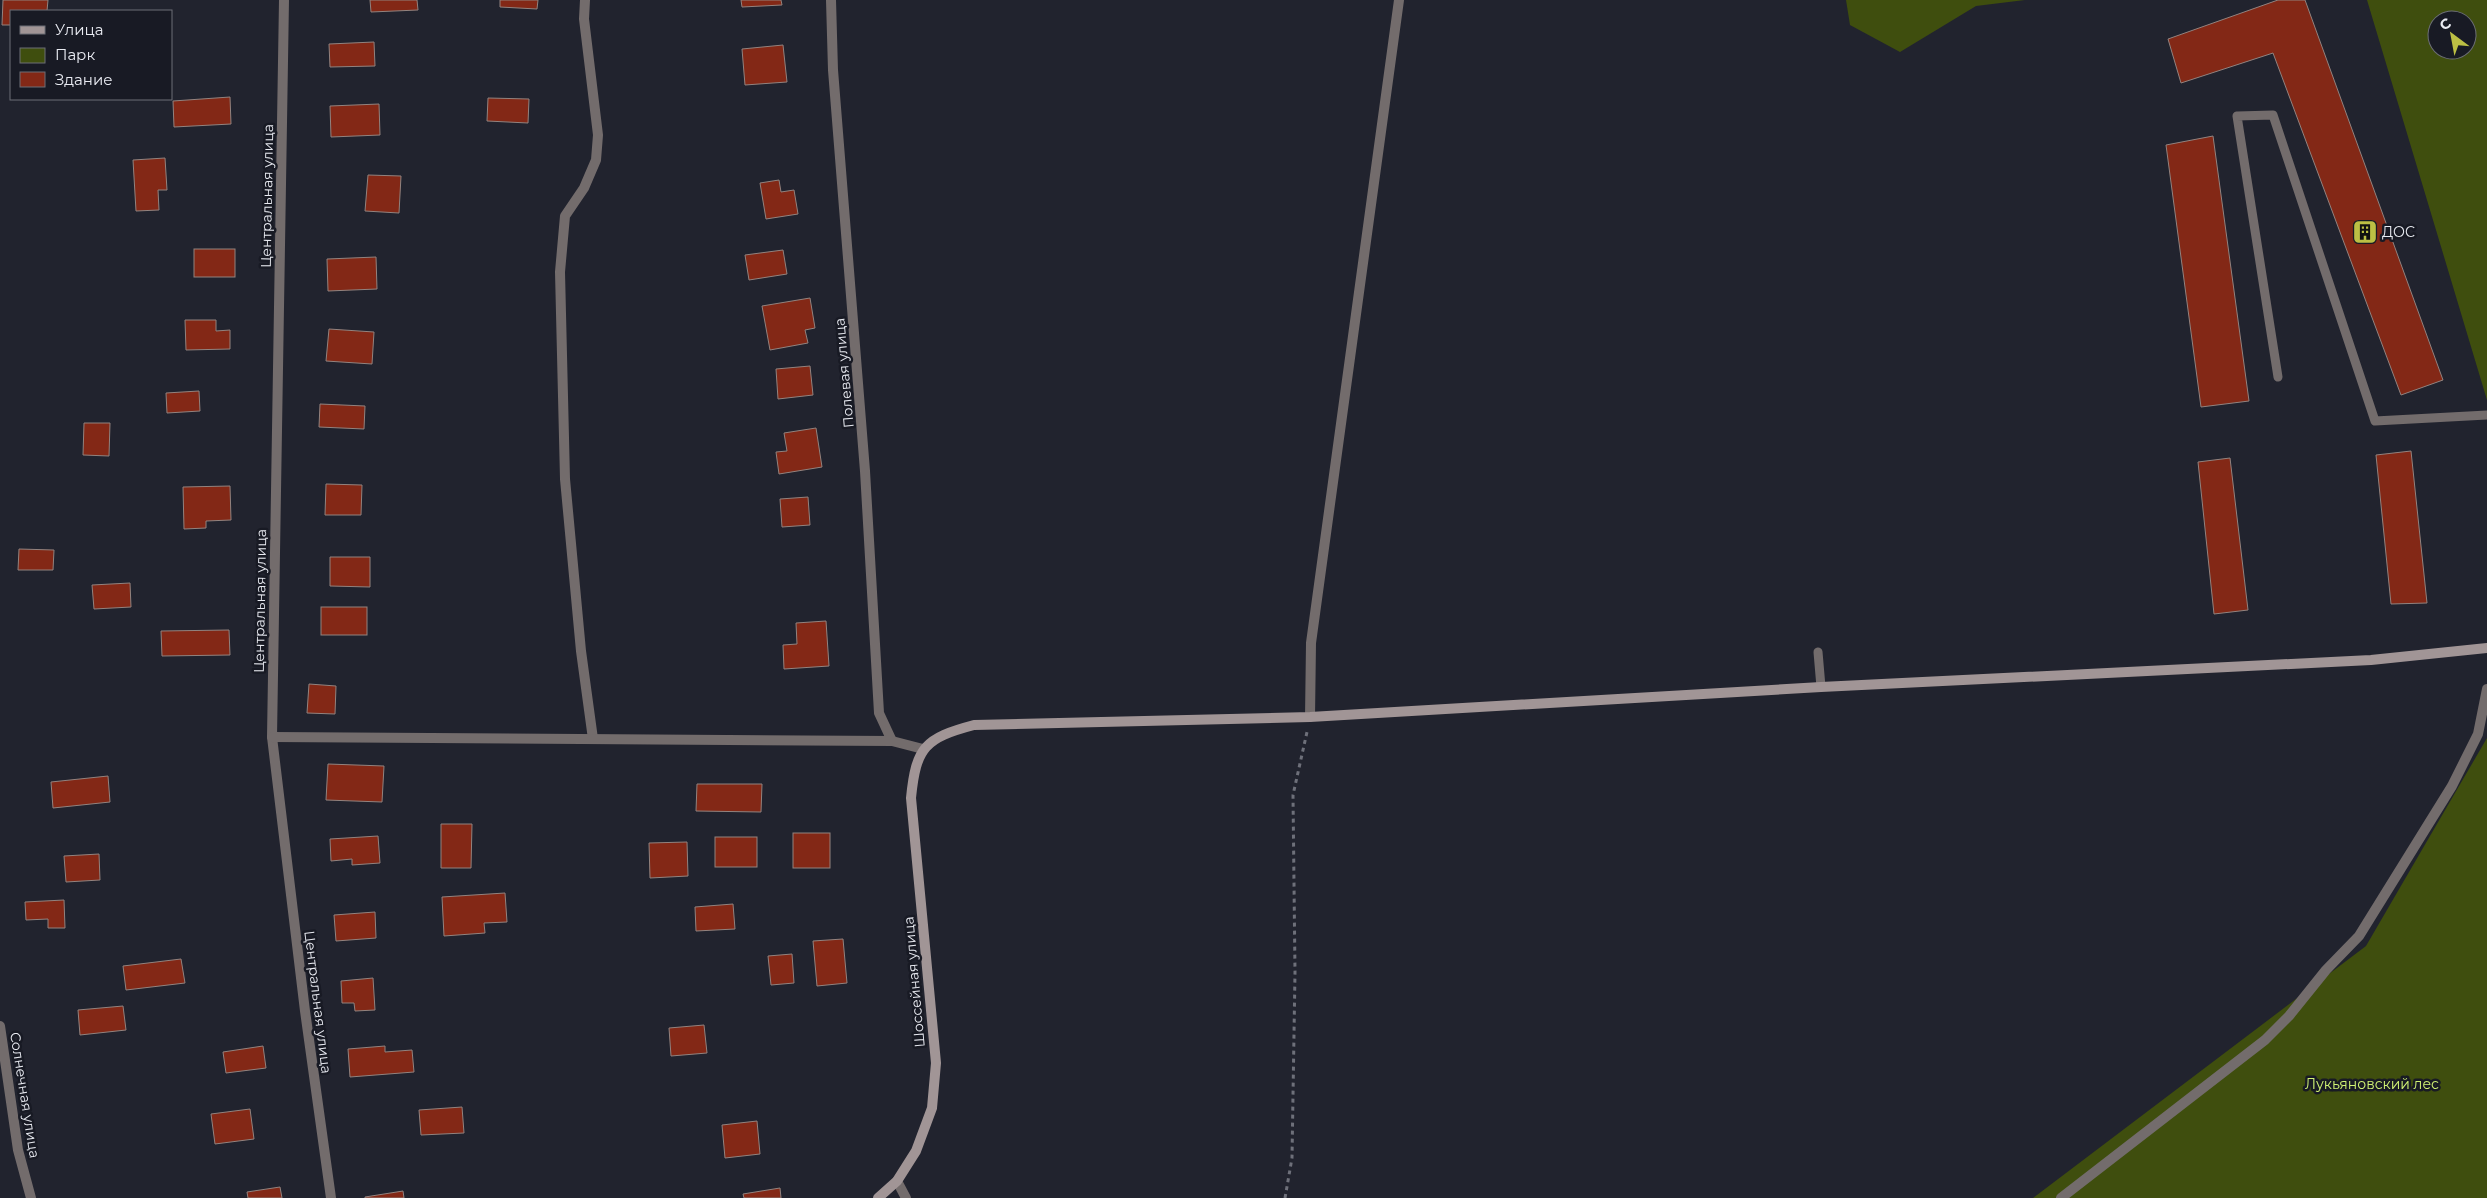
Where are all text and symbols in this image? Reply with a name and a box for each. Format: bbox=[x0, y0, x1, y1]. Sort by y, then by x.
legend bbox=[10, 10, 172, 100]
north arrow bbox=[2427, 10, 2477, 60]
text: С bbox=[2436, 14, 2454, 34]
text: Улица bbox=[55, 20, 103, 39]
text: Парк bbox=[55, 45, 95, 64]
text: Здание bbox=[55, 70, 113, 89]
street label: Центральная улица bbox=[257, 124, 277, 268]
building icon: ДОС bbox=[2352, 219, 2378, 245]
place label: ДОС bbox=[2382, 223, 2415, 241]
street label: Полевая улица bbox=[830, 317, 858, 429]
street label: Центральная улица bbox=[250, 529, 270, 673]
street label: Шоссейная улица bbox=[899, 916, 929, 1048]
street label: Центральная улица bbox=[300, 929, 336, 1075]
street label: Солнечная улица bbox=[6, 1031, 44, 1159]
park label: Лукьяновский лес bbox=[2305, 1075, 2439, 1093]

